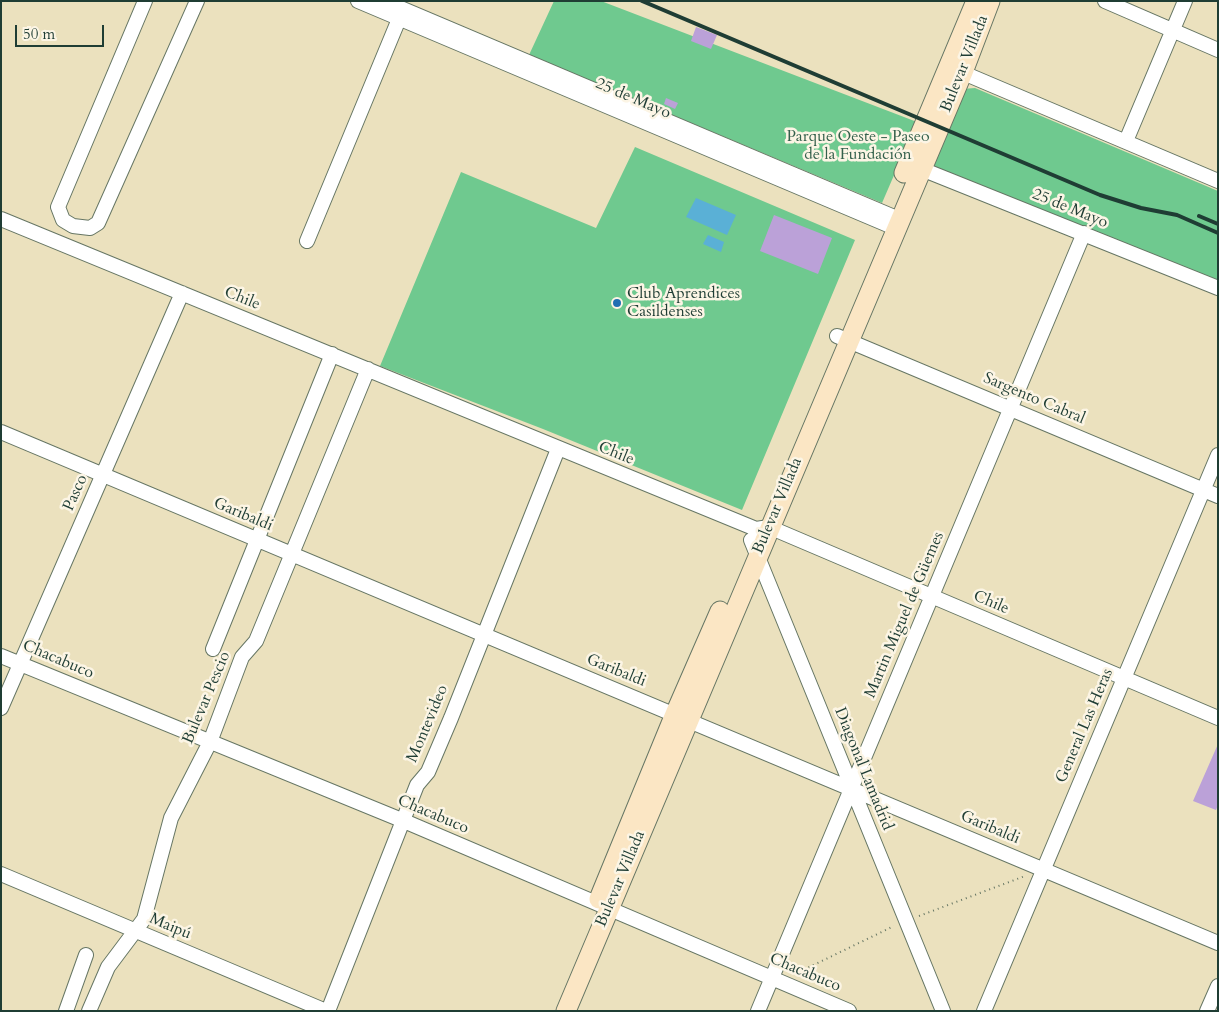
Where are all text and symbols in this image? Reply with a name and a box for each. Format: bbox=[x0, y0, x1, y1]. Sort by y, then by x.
street label: Bulevar Villada bbox=[937, 13, 993, 115]
scale bar bbox=[18, 15, 106, 47]
text: 50 m bbox=[23, 24, 55, 44]
street label: 25 de Mayo bbox=[592, 75, 674, 123]
park label: Parque Oeste - Paseo de la Fundación bbox=[786, 127, 930, 165]
street label: 25 de Mayo bbox=[1029, 185, 1111, 233]
street label: Chile bbox=[221, 283, 263, 315]
place label: Club Aprendices Casildenses bbox=[627, 284, 740, 322]
marker: Club Aprendices Casildenses bbox=[611, 297, 623, 309]
street label: Sargento Cabral bbox=[980, 369, 1088, 429]
street label: Chile bbox=[595, 438, 637, 470]
street label: Bulevar Villada bbox=[749, 455, 807, 557]
street label: Pasco bbox=[60, 472, 92, 514]
street label: Garibaldi bbox=[210, 494, 276, 536]
street label: Martin Miguel de Güemes bbox=[861, 529, 949, 701]
street label: Chile bbox=[970, 587, 1012, 619]
street label: Chacabuco bbox=[20, 636, 96, 684]
street label: Bulevar Pescio bbox=[179, 649, 235, 747]
street label: Garibaldi bbox=[583, 650, 649, 692]
street label: General Las Heras bbox=[1052, 666, 1118, 786]
street label: Montevideo bbox=[403, 682, 453, 766]
street label: Diagonal Lamadrid bbox=[830, 705, 896, 833]
street label: Chacabuco bbox=[395, 791, 471, 839]
street label: Garibaldi bbox=[957, 807, 1023, 849]
street label: Bulevar Villada bbox=[592, 828, 650, 930]
street label: Maipú bbox=[146, 910, 194, 944]
street label: Chacabuco bbox=[767, 949, 843, 997]

